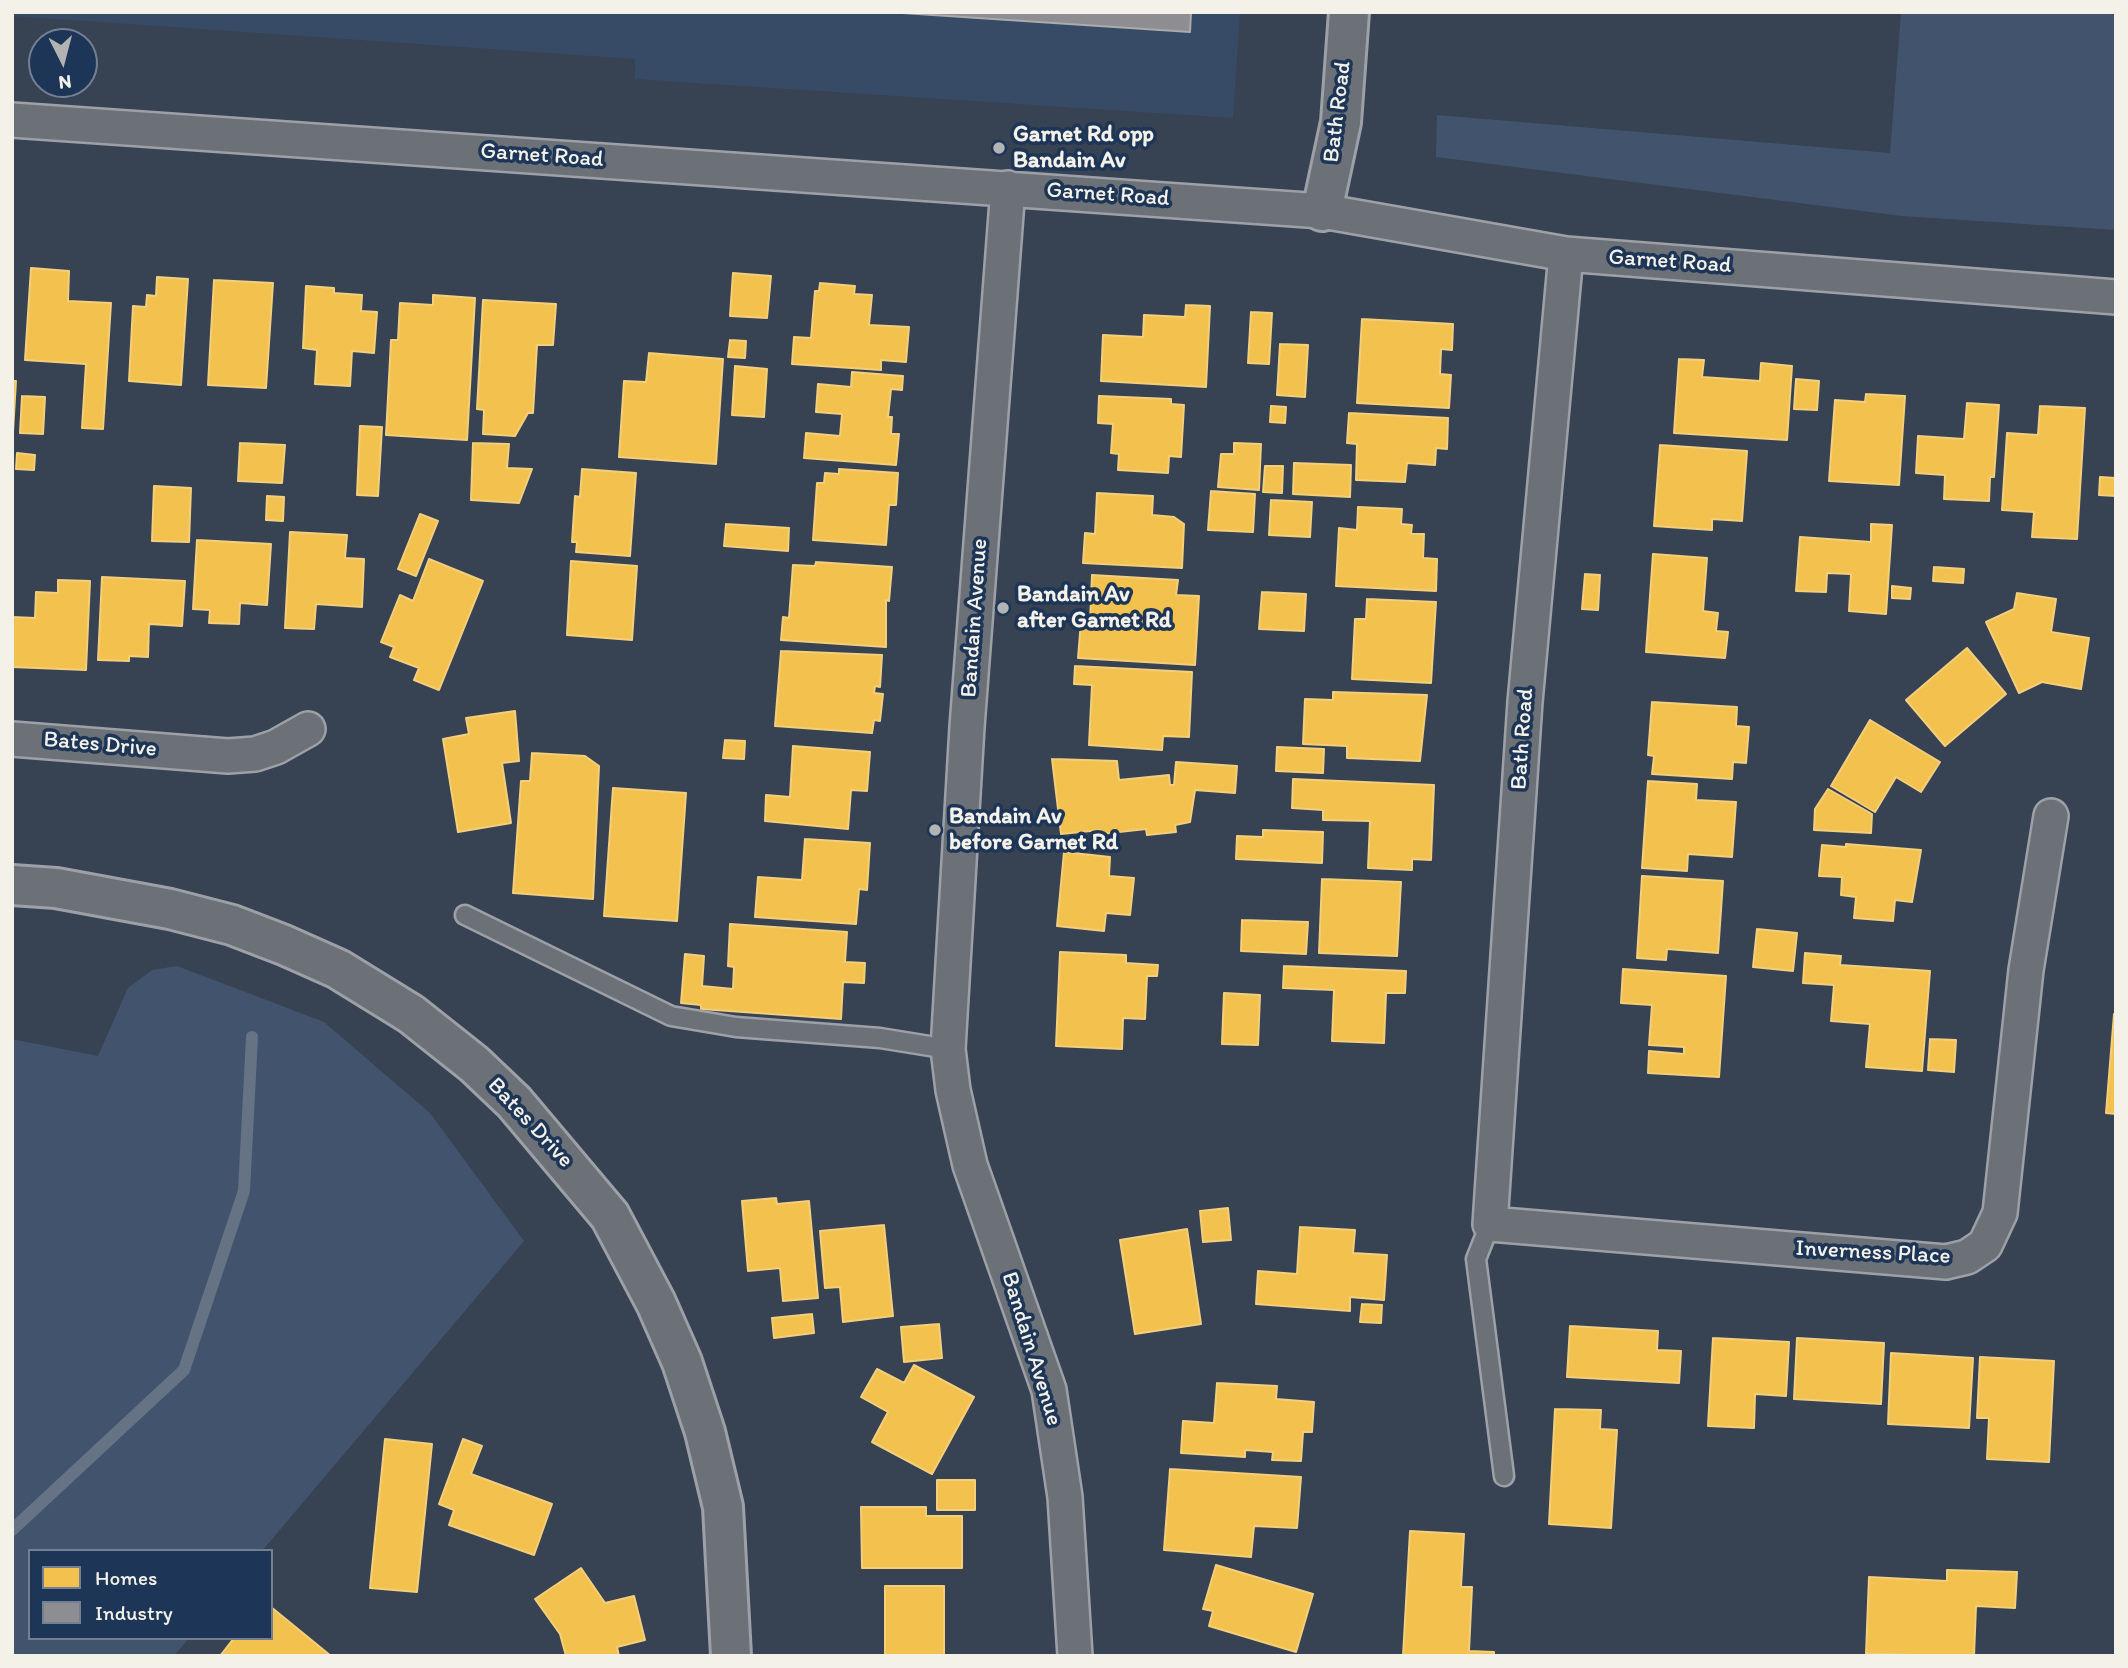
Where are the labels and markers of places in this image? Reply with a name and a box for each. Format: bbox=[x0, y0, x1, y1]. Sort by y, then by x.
place label: Garnet Rd opp Bandain Av bbox=[1013, 121, 1154, 175]
marker: Garnet Rd opp Bandain Av bbox=[991, 140, 1007, 156]
place label: Bandain Av after Garnet Rd bbox=[1017, 581, 1172, 635]
marker: Bandain Av after Garnet Rd bbox=[995, 600, 1011, 616]
place label: Bandain Av before Garnet Rd bbox=[949, 803, 1118, 857]
marker: Bandain Av before Garnet Rd bbox=[927, 822, 943, 838]

